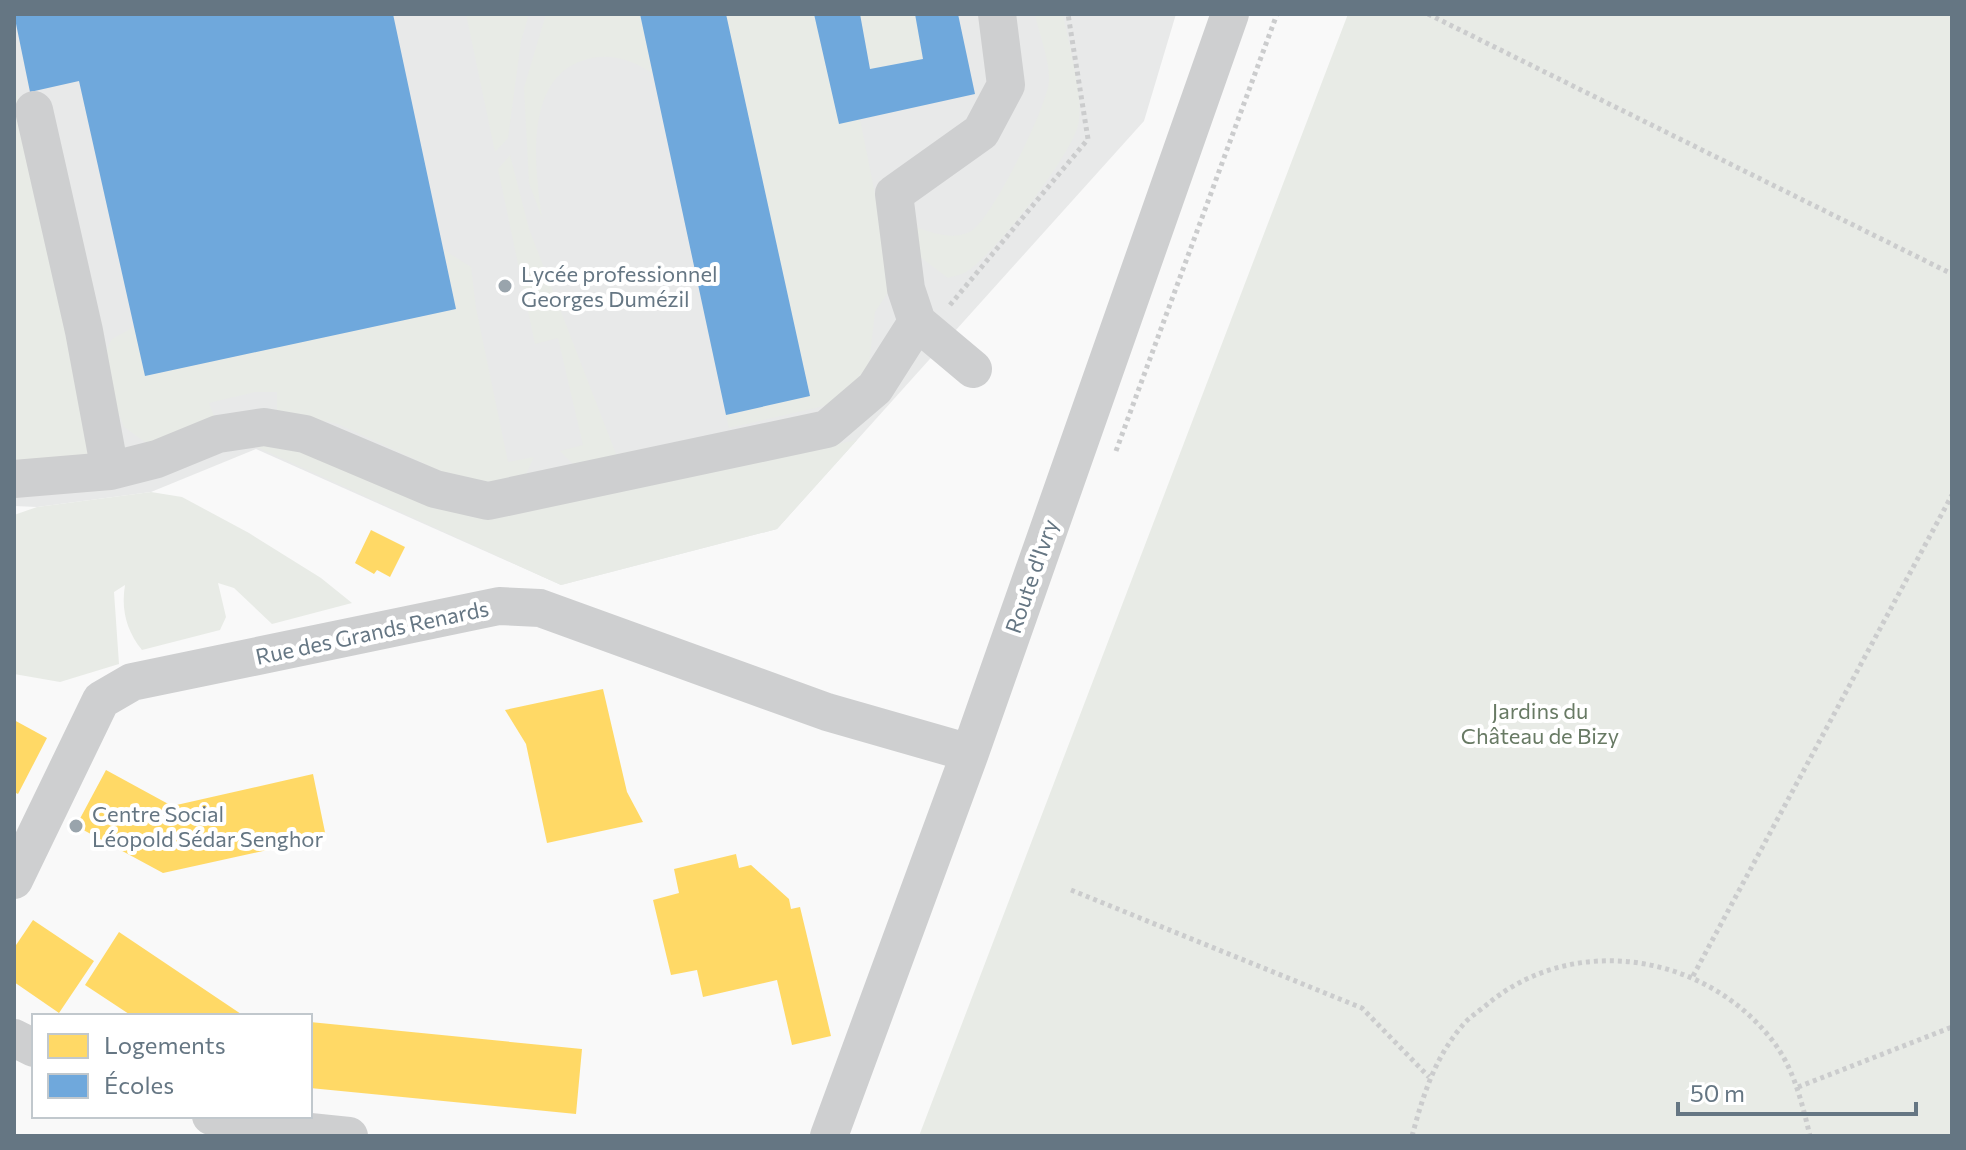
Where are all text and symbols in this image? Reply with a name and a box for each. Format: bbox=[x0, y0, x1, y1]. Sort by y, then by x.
place label: Lycée professionnel Georges Dumézil bbox=[521, 260, 718, 312]
marker: Lycée professionnel Georges Dumézil bbox=[496, 277, 514, 295]
street label: Route d'Ivry bbox=[999, 515, 1063, 637]
street label: Rue des Grands Renards bbox=[253, 594, 491, 670]
park label: Jardins du Château de Bizy bbox=[1461, 697, 1619, 749]
place label: Centre Social Léopold Sédar Senghor bbox=[92, 800, 324, 852]
marker: Centre Social Léopold Sédar Senghor bbox=[67, 817, 85, 835]
legend bbox=[32, 1014, 312, 1118]
text: Logements bbox=[104, 1030, 226, 1059]
scale bar bbox=[1678, 1066, 1916, 1116]
text: Écoles bbox=[104, 1070, 174, 1099]
text: 50 m bbox=[1690, 1078, 1745, 1107]

